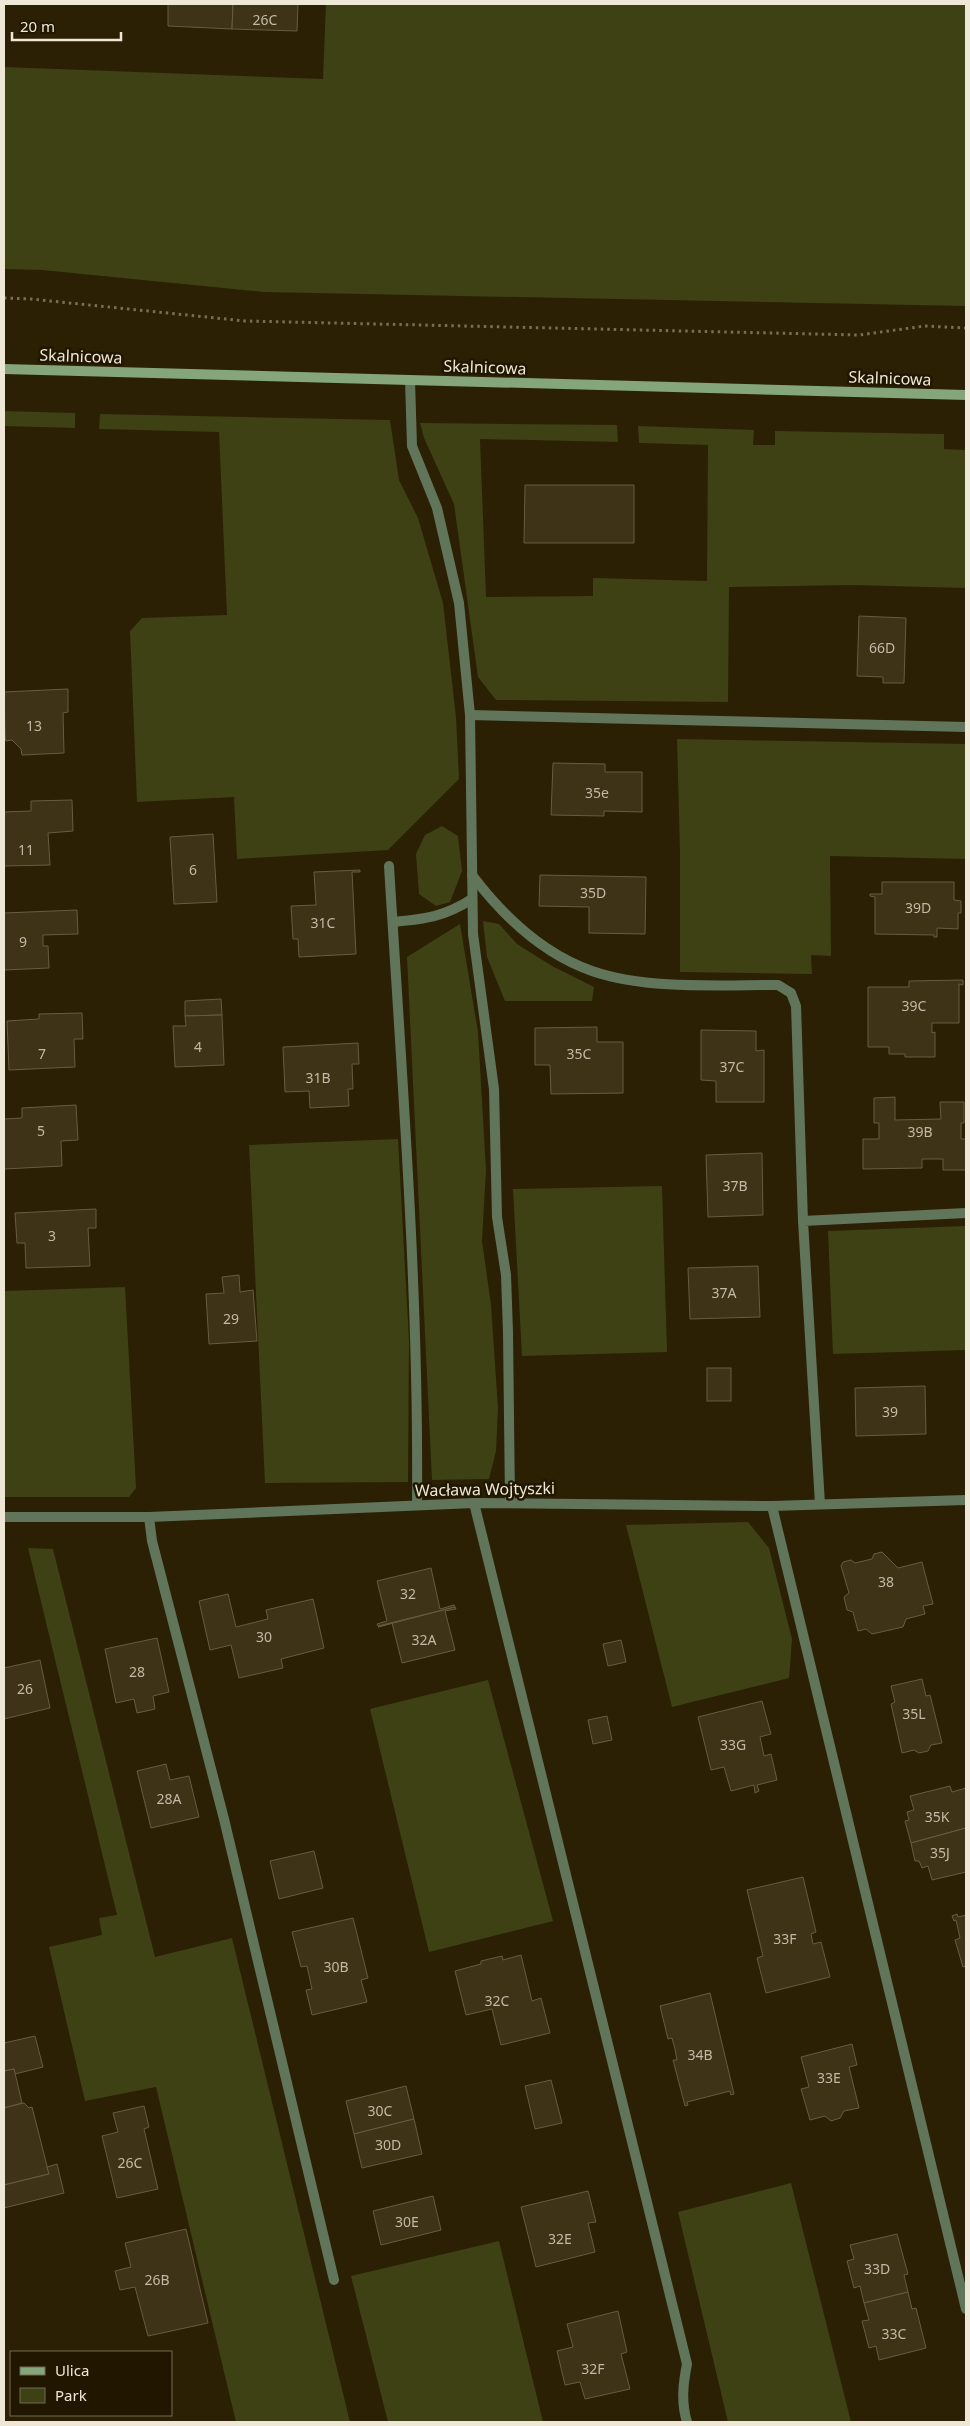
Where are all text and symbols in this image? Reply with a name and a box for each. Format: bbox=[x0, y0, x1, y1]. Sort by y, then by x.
scale bar bbox=[12, 10, 121, 42]
house number: 26C bbox=[253, 10, 278, 29]
text: 20 m bbox=[20, 16, 55, 36]
street label: Skalnicowa bbox=[39, 344, 123, 368]
street label: Skalnicowa bbox=[443, 355, 527, 379]
street label: Skalnicowa bbox=[848, 366, 932, 390]
house number: 66D bbox=[869, 638, 895, 657]
house number: 13 bbox=[26, 716, 42, 735]
house number: 35e bbox=[585, 783, 609, 802]
house number: 11 bbox=[18, 840, 34, 859]
house number: 6 bbox=[189, 860, 197, 879]
house number: 35D bbox=[580, 883, 606, 902]
house number: 39D bbox=[905, 898, 931, 917]
house number: 31C bbox=[311, 913, 336, 932]
house number: 9 bbox=[19, 932, 27, 951]
house number: 39C bbox=[902, 996, 927, 1015]
house number: 4 bbox=[194, 1037, 202, 1056]
house number: 7 bbox=[38, 1044, 46, 1063]
house number: 35C bbox=[567, 1044, 592, 1063]
house number: 37C bbox=[720, 1057, 745, 1076]
house number: 31B bbox=[305, 1068, 331, 1087]
house number: 5 bbox=[37, 1121, 45, 1140]
house number: 39B bbox=[907, 1122, 933, 1141]
house number: 37B bbox=[722, 1176, 748, 1195]
house number: 3 bbox=[48, 1226, 56, 1245]
house number: 37A bbox=[712, 1283, 737, 1302]
house number: 29 bbox=[223, 1309, 239, 1328]
house number: 39 bbox=[882, 1402, 898, 1421]
street label: Wacława Wojtyszki bbox=[415, 1477, 555, 1501]
house number: 38 bbox=[878, 1572, 894, 1591]
house number: 32 bbox=[400, 1584, 416, 1603]
house number: 30 bbox=[256, 1627, 272, 1646]
house number: 32A bbox=[412, 1630, 437, 1649]
house number: 28 bbox=[129, 1662, 145, 1681]
house number: 26 bbox=[17, 1679, 33, 1698]
house number: 35L bbox=[902, 1704, 926, 1723]
house number: 33G bbox=[720, 1735, 746, 1754]
house number: 28A bbox=[157, 1789, 182, 1808]
house number: 35K bbox=[925, 1807, 950, 1826]
house number: 35J bbox=[930, 1843, 950, 1862]
house number: 33F bbox=[773, 1929, 797, 1948]
house number: 30B bbox=[323, 1957, 349, 1976]
house number: 32C bbox=[485, 1991, 510, 2010]
house number: 34B bbox=[687, 2045, 713, 2064]
house number: 33E bbox=[817, 2068, 841, 2087]
house number: 30C bbox=[368, 2101, 393, 2120]
house number: 30D bbox=[375, 2135, 401, 2154]
house number: 26C bbox=[118, 2153, 143, 2172]
house number: 30E bbox=[395, 2212, 419, 2231]
house number: 32E bbox=[548, 2229, 572, 2248]
house number: 33D bbox=[864, 2259, 890, 2278]
house number: 26B bbox=[144, 2270, 170, 2289]
house number: 33C bbox=[882, 2324, 907, 2343]
legend bbox=[10, 2351, 172, 2416]
house number: 32F bbox=[581, 2359, 605, 2378]
text: Ulica bbox=[55, 2360, 89, 2380]
text: Park bbox=[55, 2385, 87, 2405]

